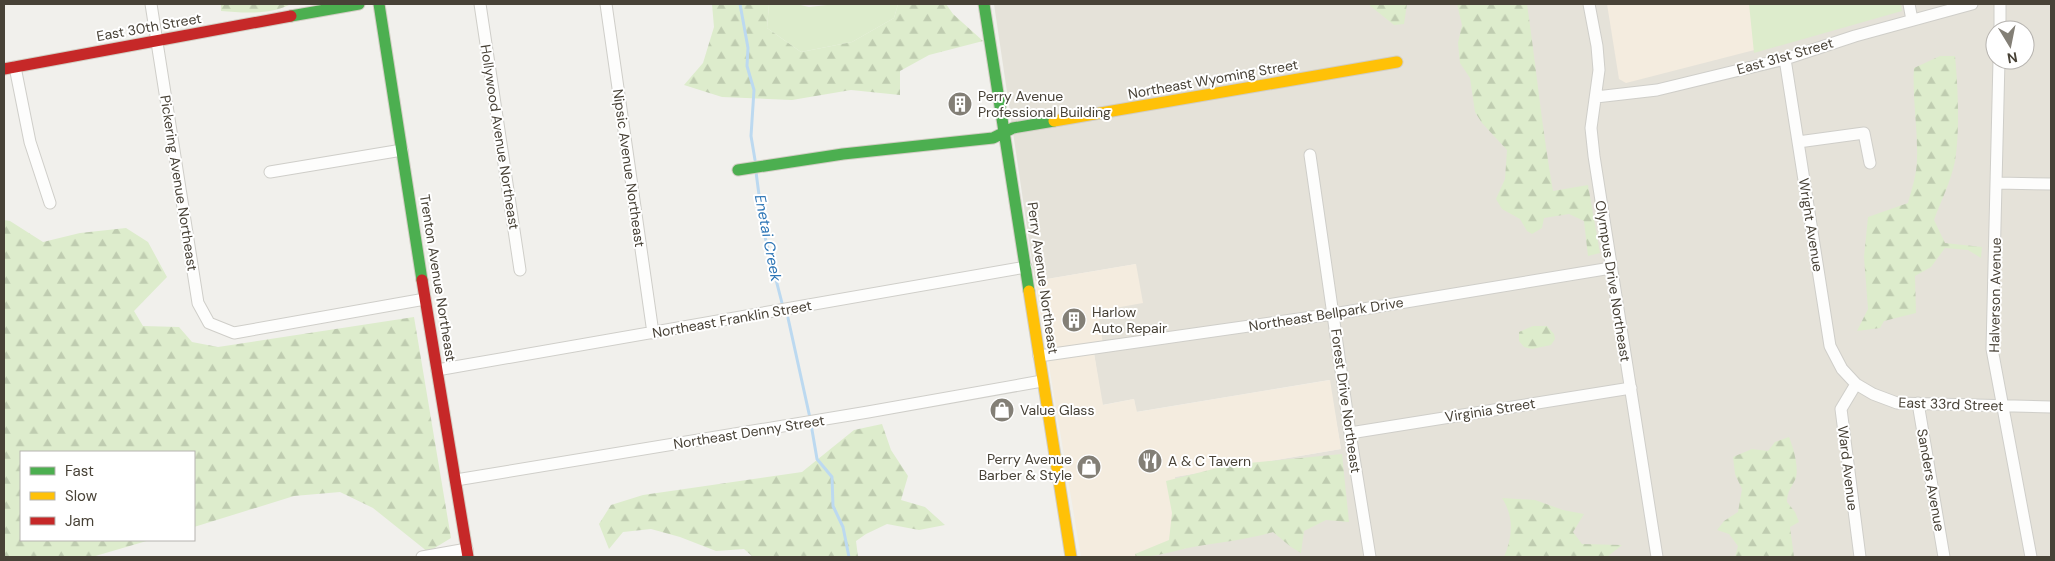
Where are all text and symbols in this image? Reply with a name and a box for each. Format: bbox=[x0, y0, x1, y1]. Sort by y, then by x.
street label: East 30th Street bbox=[95, 9, 203, 45]
north arrow bbox=[1985, 20, 2035, 70]
street label: East 31st Street bbox=[1735, 34, 1835, 78]
street label: Hollywood Avenue Northeast bbox=[476, 43, 524, 231]
text: N bbox=[2006, 48, 2019, 68]
street label: Northeast Wyoming Street bbox=[1127, 55, 1299, 103]
place label: Perry Avenue Professional Building bbox=[978, 87, 1111, 121]
street label: Nipsic Avenue Northeast bbox=[609, 88, 649, 248]
building icon: Perry Avenue Professional Building bbox=[947, 91, 973, 117]
street label: Pickering Avenue Northeast bbox=[156, 94, 202, 272]
street label: Wright Avenue bbox=[1795, 177, 1827, 273]
street label: Trenton Avenue Northeast bbox=[416, 193, 460, 363]
water label: Enetai Creek bbox=[750, 193, 786, 283]
street label: Olympus Drive Northeast bbox=[1591, 199, 1635, 363]
street label: Perry Avenue Northeast bbox=[1023, 201, 1063, 355]
street label: Halverson Avenue bbox=[1985, 237, 2005, 353]
street label: Northeast Bellpark Drive bbox=[1247, 293, 1405, 335]
street label: Northeast Franklin Street bbox=[651, 296, 813, 342]
place label: Harlow Auto Repair bbox=[1092, 303, 1167, 337]
building icon: Harlow Auto Repair bbox=[1061, 307, 1087, 333]
street label: Forest Drive Northeast bbox=[1327, 328, 1365, 474]
street label: East 33rd Street bbox=[1898, 393, 2004, 415]
street label: Virginia Street bbox=[1443, 394, 1537, 426]
shop icon: Value Glass bbox=[989, 397, 1015, 423]
place label: Value Glass bbox=[1020, 401, 1094, 419]
street label: Northeast Denny Street bbox=[672, 411, 826, 453]
street label: Ward Avenue bbox=[1834, 424, 1862, 512]
street label: Sanders Avenue bbox=[1913, 427, 1949, 533]
restaurant icon: A & C Tavern bbox=[1137, 448, 1163, 474]
place label: Perry Avenue Barber & Style bbox=[979, 450, 1072, 484]
legend bbox=[20, 451, 195, 541]
place label: A & C Tavern bbox=[1168, 452, 1251, 470]
shop icon: Perry Avenue Barber & Style bbox=[1076, 454, 1102, 480]
text: Fast bbox=[65, 461, 94, 481]
text: Slow bbox=[65, 486, 98, 506]
text: Jam bbox=[65, 511, 94, 531]

